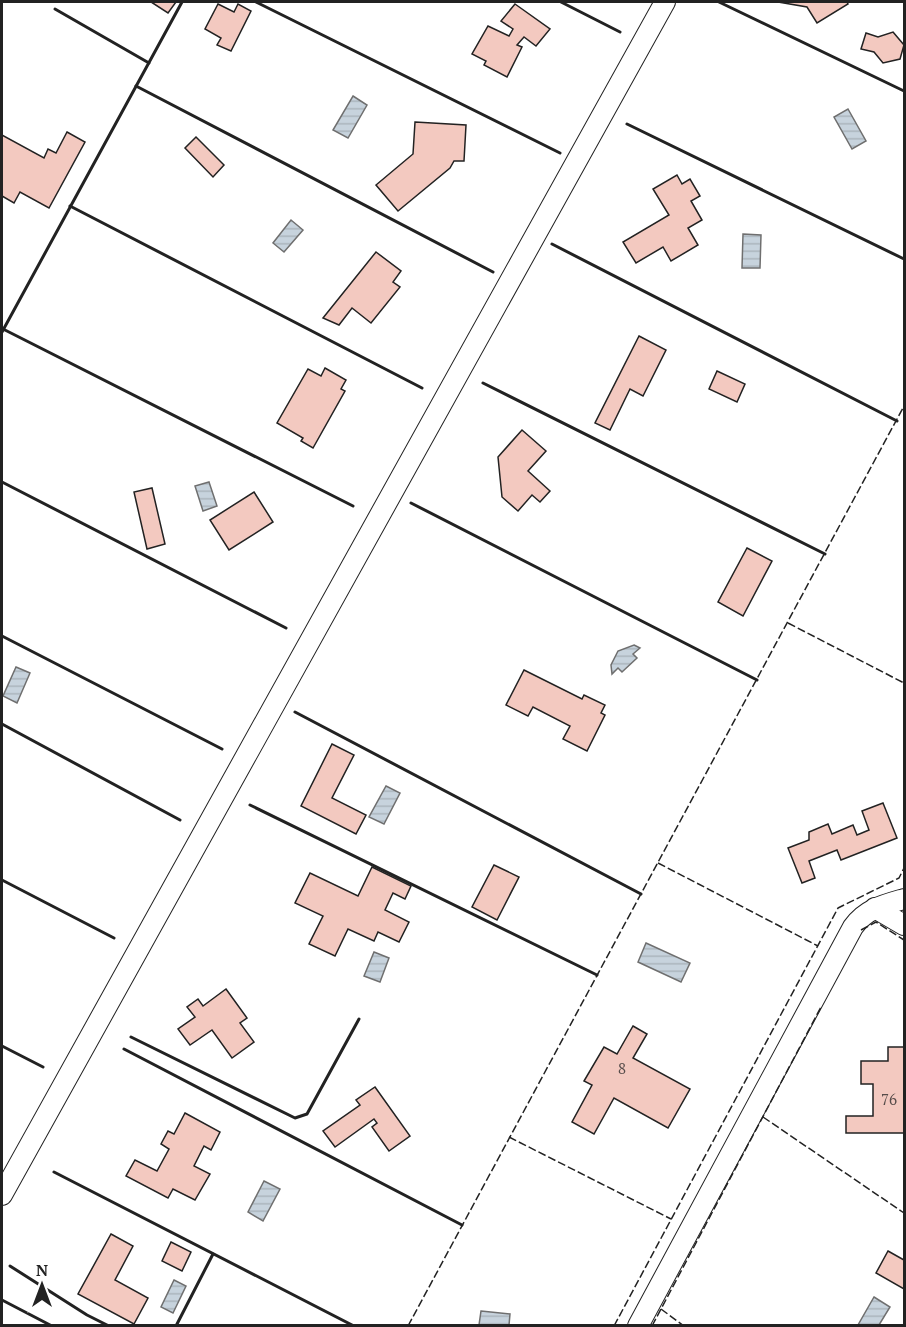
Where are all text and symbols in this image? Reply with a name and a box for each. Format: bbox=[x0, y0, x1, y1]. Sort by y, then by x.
house number: 8 bbox=[618, 1058, 626, 1078]
house number: 76 bbox=[881, 1089, 897, 1109]
north arrow bbox=[12, 1255, 72, 1315]
text: N bbox=[36, 1259, 48, 1281]

